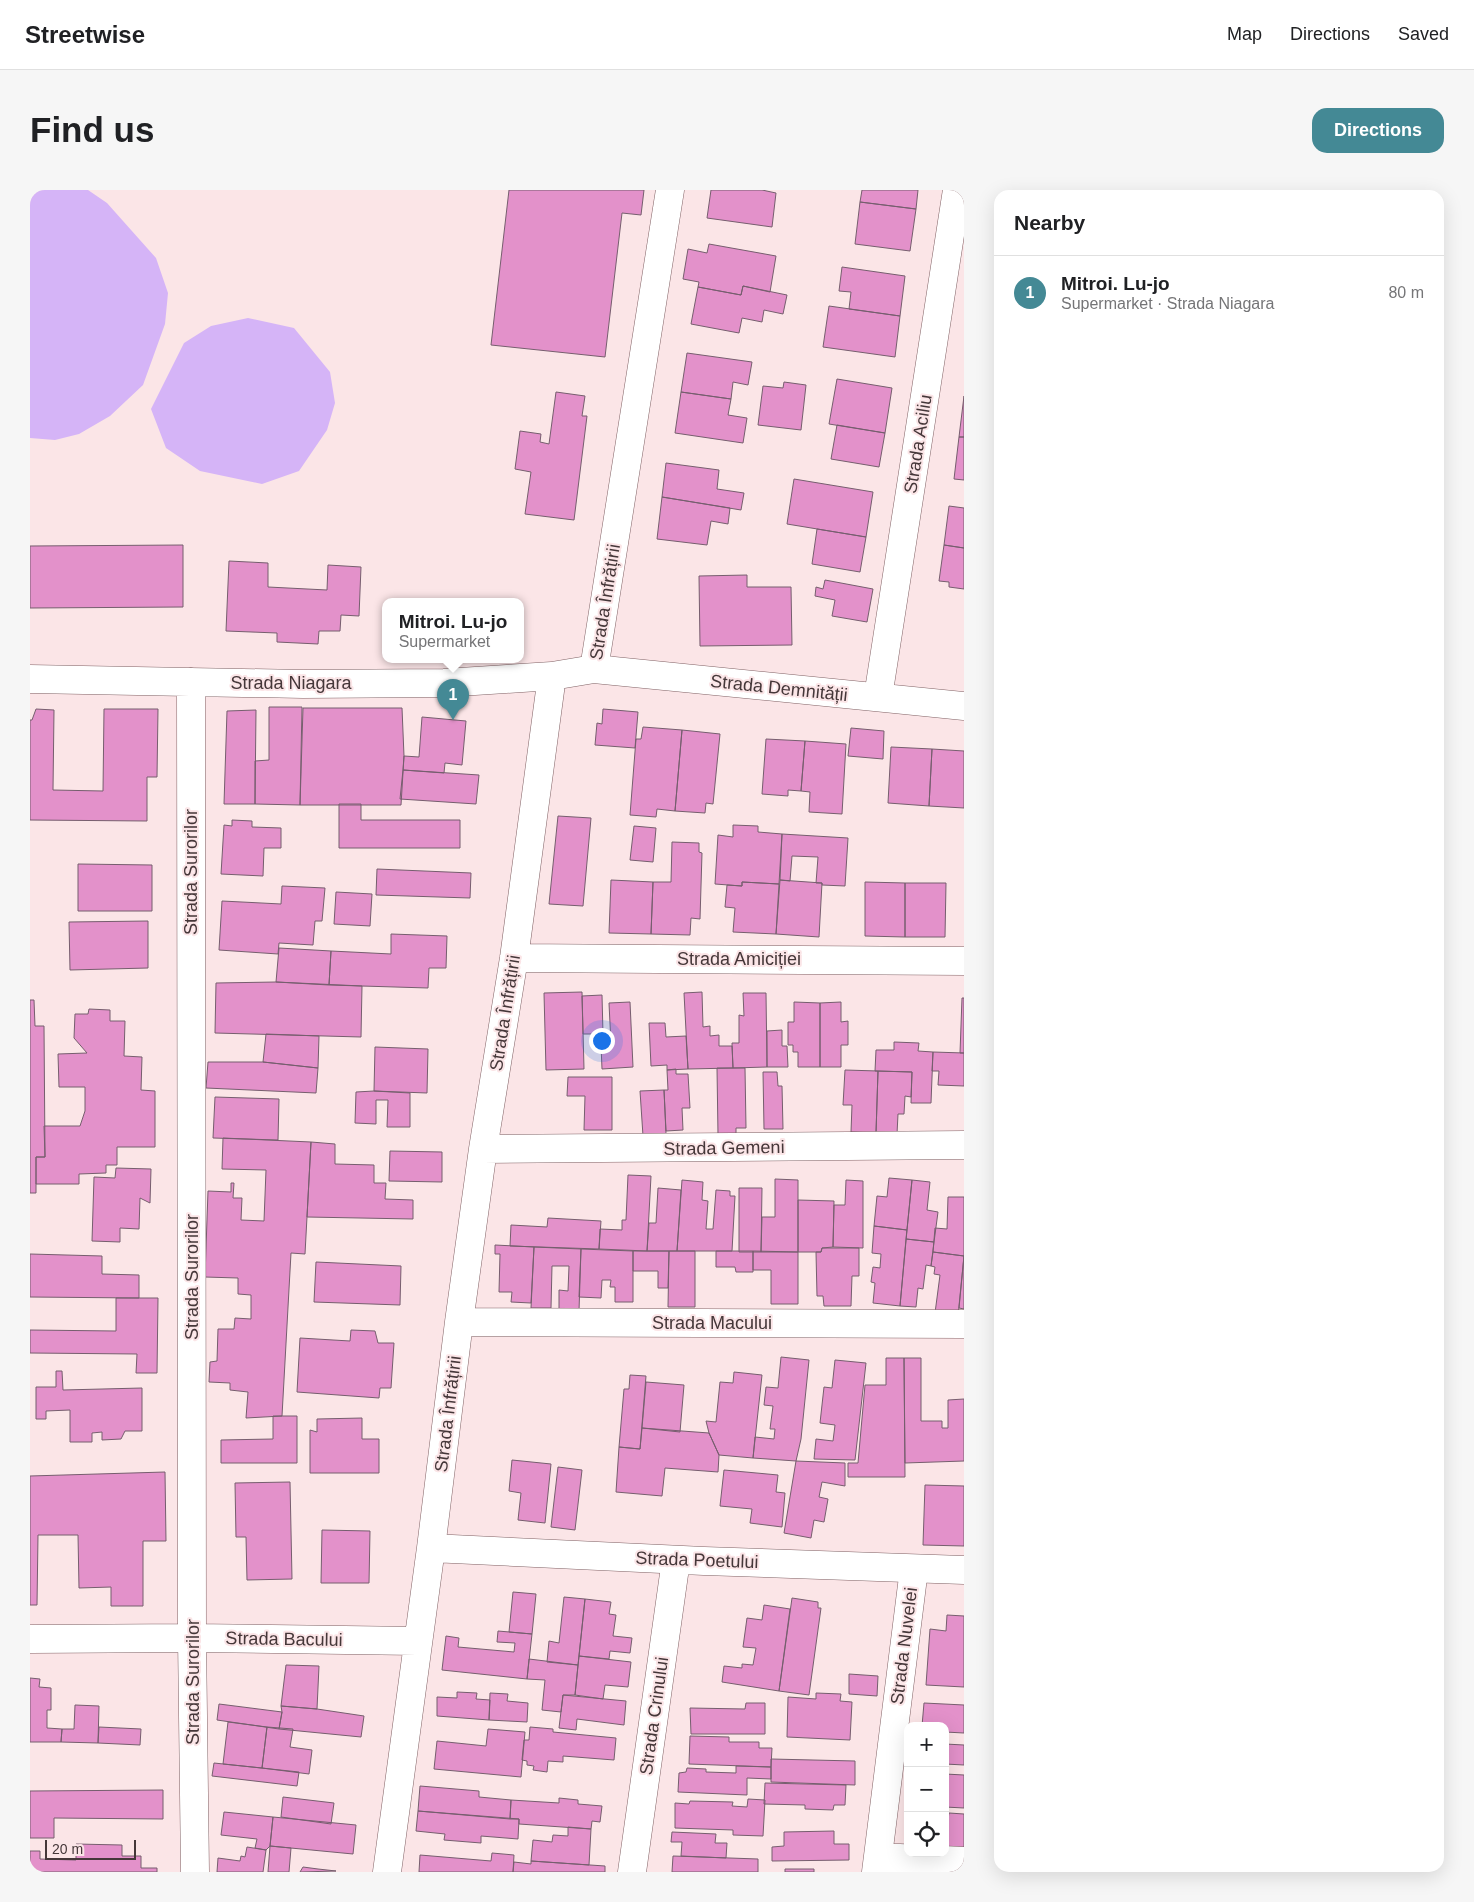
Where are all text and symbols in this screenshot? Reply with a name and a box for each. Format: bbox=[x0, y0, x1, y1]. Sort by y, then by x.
text: Streetwise bbox=[25, 21, 145, 48]
text: Map bbox=[1227, 24, 1262, 44]
text: Directions bbox=[1290, 24, 1370, 44]
text: Saved bbox=[1398, 24, 1449, 44]
button: Directions bbox=[1312, 108, 1444, 153]
text: Find us bbox=[30, 110, 154, 149]
text: Nearby bbox=[1014, 211, 1085, 234]
text: Mitroi. Lu-jo bbox=[1061, 273, 1170, 294]
text: 1 bbox=[1026, 284, 1034, 301]
text: 80 m bbox=[1388, 284, 1424, 301]
text: Supermarket · Strada Niagara bbox=[1061, 295, 1274, 312]
street label: Strada Aciliu bbox=[900, 393, 936, 495]
street label: Strada Înfrățirii bbox=[586, 543, 624, 661]
popup bbox=[382, 598, 524, 663]
text: Mitroi. Lu-jo bbox=[399, 611, 507, 632]
text: Supermarket bbox=[399, 633, 490, 650]
street label: Strada Demnității bbox=[709, 671, 849, 705]
street label: Strada Niagara bbox=[230, 673, 353, 693]
pin: 1 bbox=[437, 679, 469, 720]
street label: Strada Surorilor bbox=[181, 809, 201, 935]
street label: Strada Amiciției bbox=[677, 949, 801, 969]
street label: Strada Înfrățirii bbox=[486, 954, 524, 1072]
your location bbox=[589, 1028, 615, 1054]
street label: Strada Gemeni bbox=[663, 1137, 785, 1159]
street label: Strada Surorilor bbox=[182, 1214, 202, 1340]
street label: Strada Macului bbox=[652, 1313, 772, 1333]
street label: Strada Înfrățirii bbox=[431, 1355, 465, 1473]
street label: Strada Poetului bbox=[635, 1548, 759, 1572]
street label: Strada Nuvelei bbox=[887, 1586, 921, 1706]
street label: Strada Surorilor bbox=[183, 1619, 203, 1745]
street label: Strada Bacului bbox=[225, 1628, 343, 1650]
street label: Strada Crinului bbox=[636, 1656, 672, 1776]
map controls bbox=[904, 1722, 949, 1857]
button: + bbox=[904, 1722, 949, 1767]
button: − bbox=[904, 1767, 949, 1812]
button: locate bbox=[904, 1812, 949, 1857]
scale bar bbox=[45, 1837, 136, 1860]
text: 20 m bbox=[52, 1841, 83, 1857]

